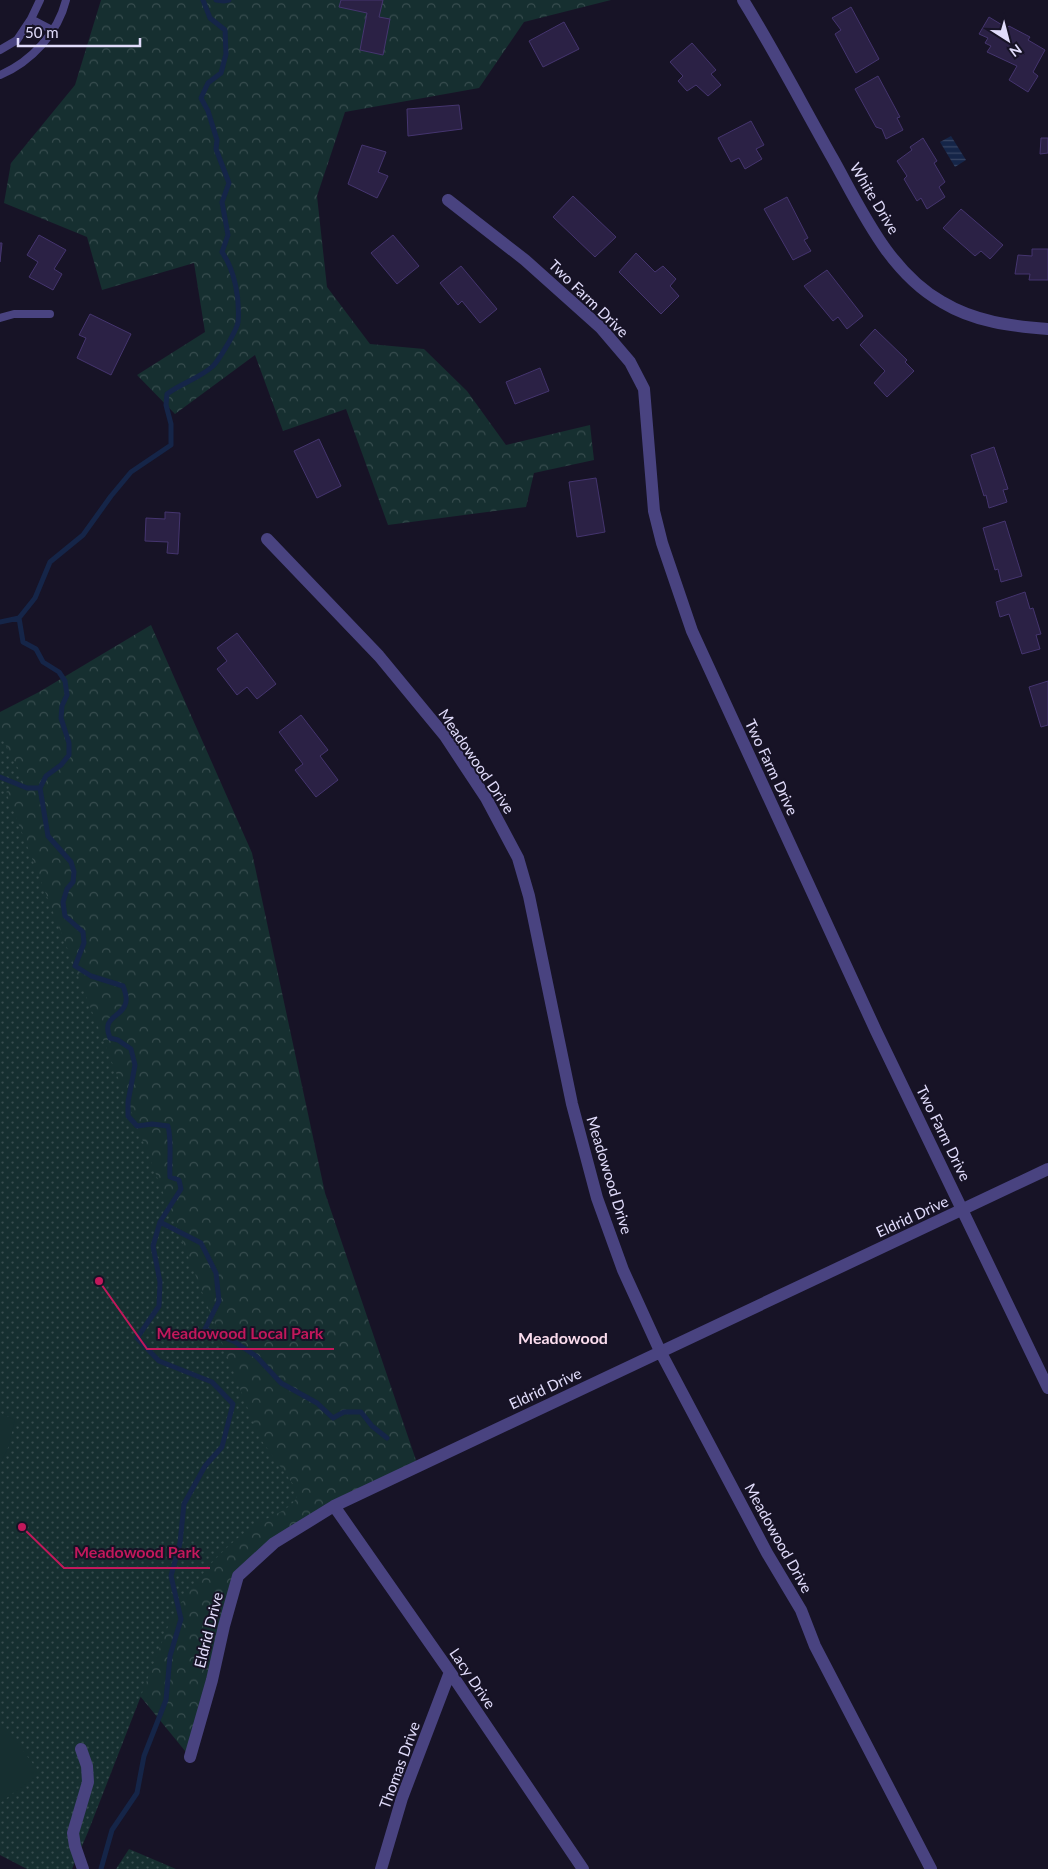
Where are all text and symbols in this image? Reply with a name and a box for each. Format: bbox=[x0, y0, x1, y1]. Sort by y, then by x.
scale bar bbox=[18, 15, 140, 47]
north arrow bbox=[983, 15, 1033, 65]
text: 50 m bbox=[25, 23, 59, 41]
text: N bbox=[1007, 41, 1025, 61]
street label: White Drive bbox=[847, 159, 903, 237]
street label: Two Farm Drive bbox=[545, 255, 633, 341]
street label: Meadowood Drive bbox=[435, 705, 519, 817]
street label: Two Farm Drive bbox=[742, 716, 802, 818]
street label: Two Farm Drive bbox=[913, 1082, 975, 1184]
street label: Meadowood Drive bbox=[583, 1114, 637, 1236]
street label: Eldrid Drive bbox=[873, 1191, 951, 1241]
callout: Meadowood Local Park bbox=[147, 1318, 334, 1349]
text: Meadowood Local Park bbox=[157, 1323, 324, 1342]
district label: Meadowood bbox=[518, 1328, 608, 1347]
street label: Eldrid Drive bbox=[506, 1363, 584, 1413]
street label: Meadowood Drive bbox=[741, 1480, 817, 1596]
callout: Meadowood Park bbox=[64, 1537, 210, 1568]
text: Meadowood Park bbox=[74, 1542, 200, 1561]
street label: Eldrid Drive bbox=[190, 1590, 226, 1670]
street label: Lacy Drive bbox=[446, 1644, 500, 1712]
street label: Thomas Drive bbox=[375, 1719, 423, 1811]

